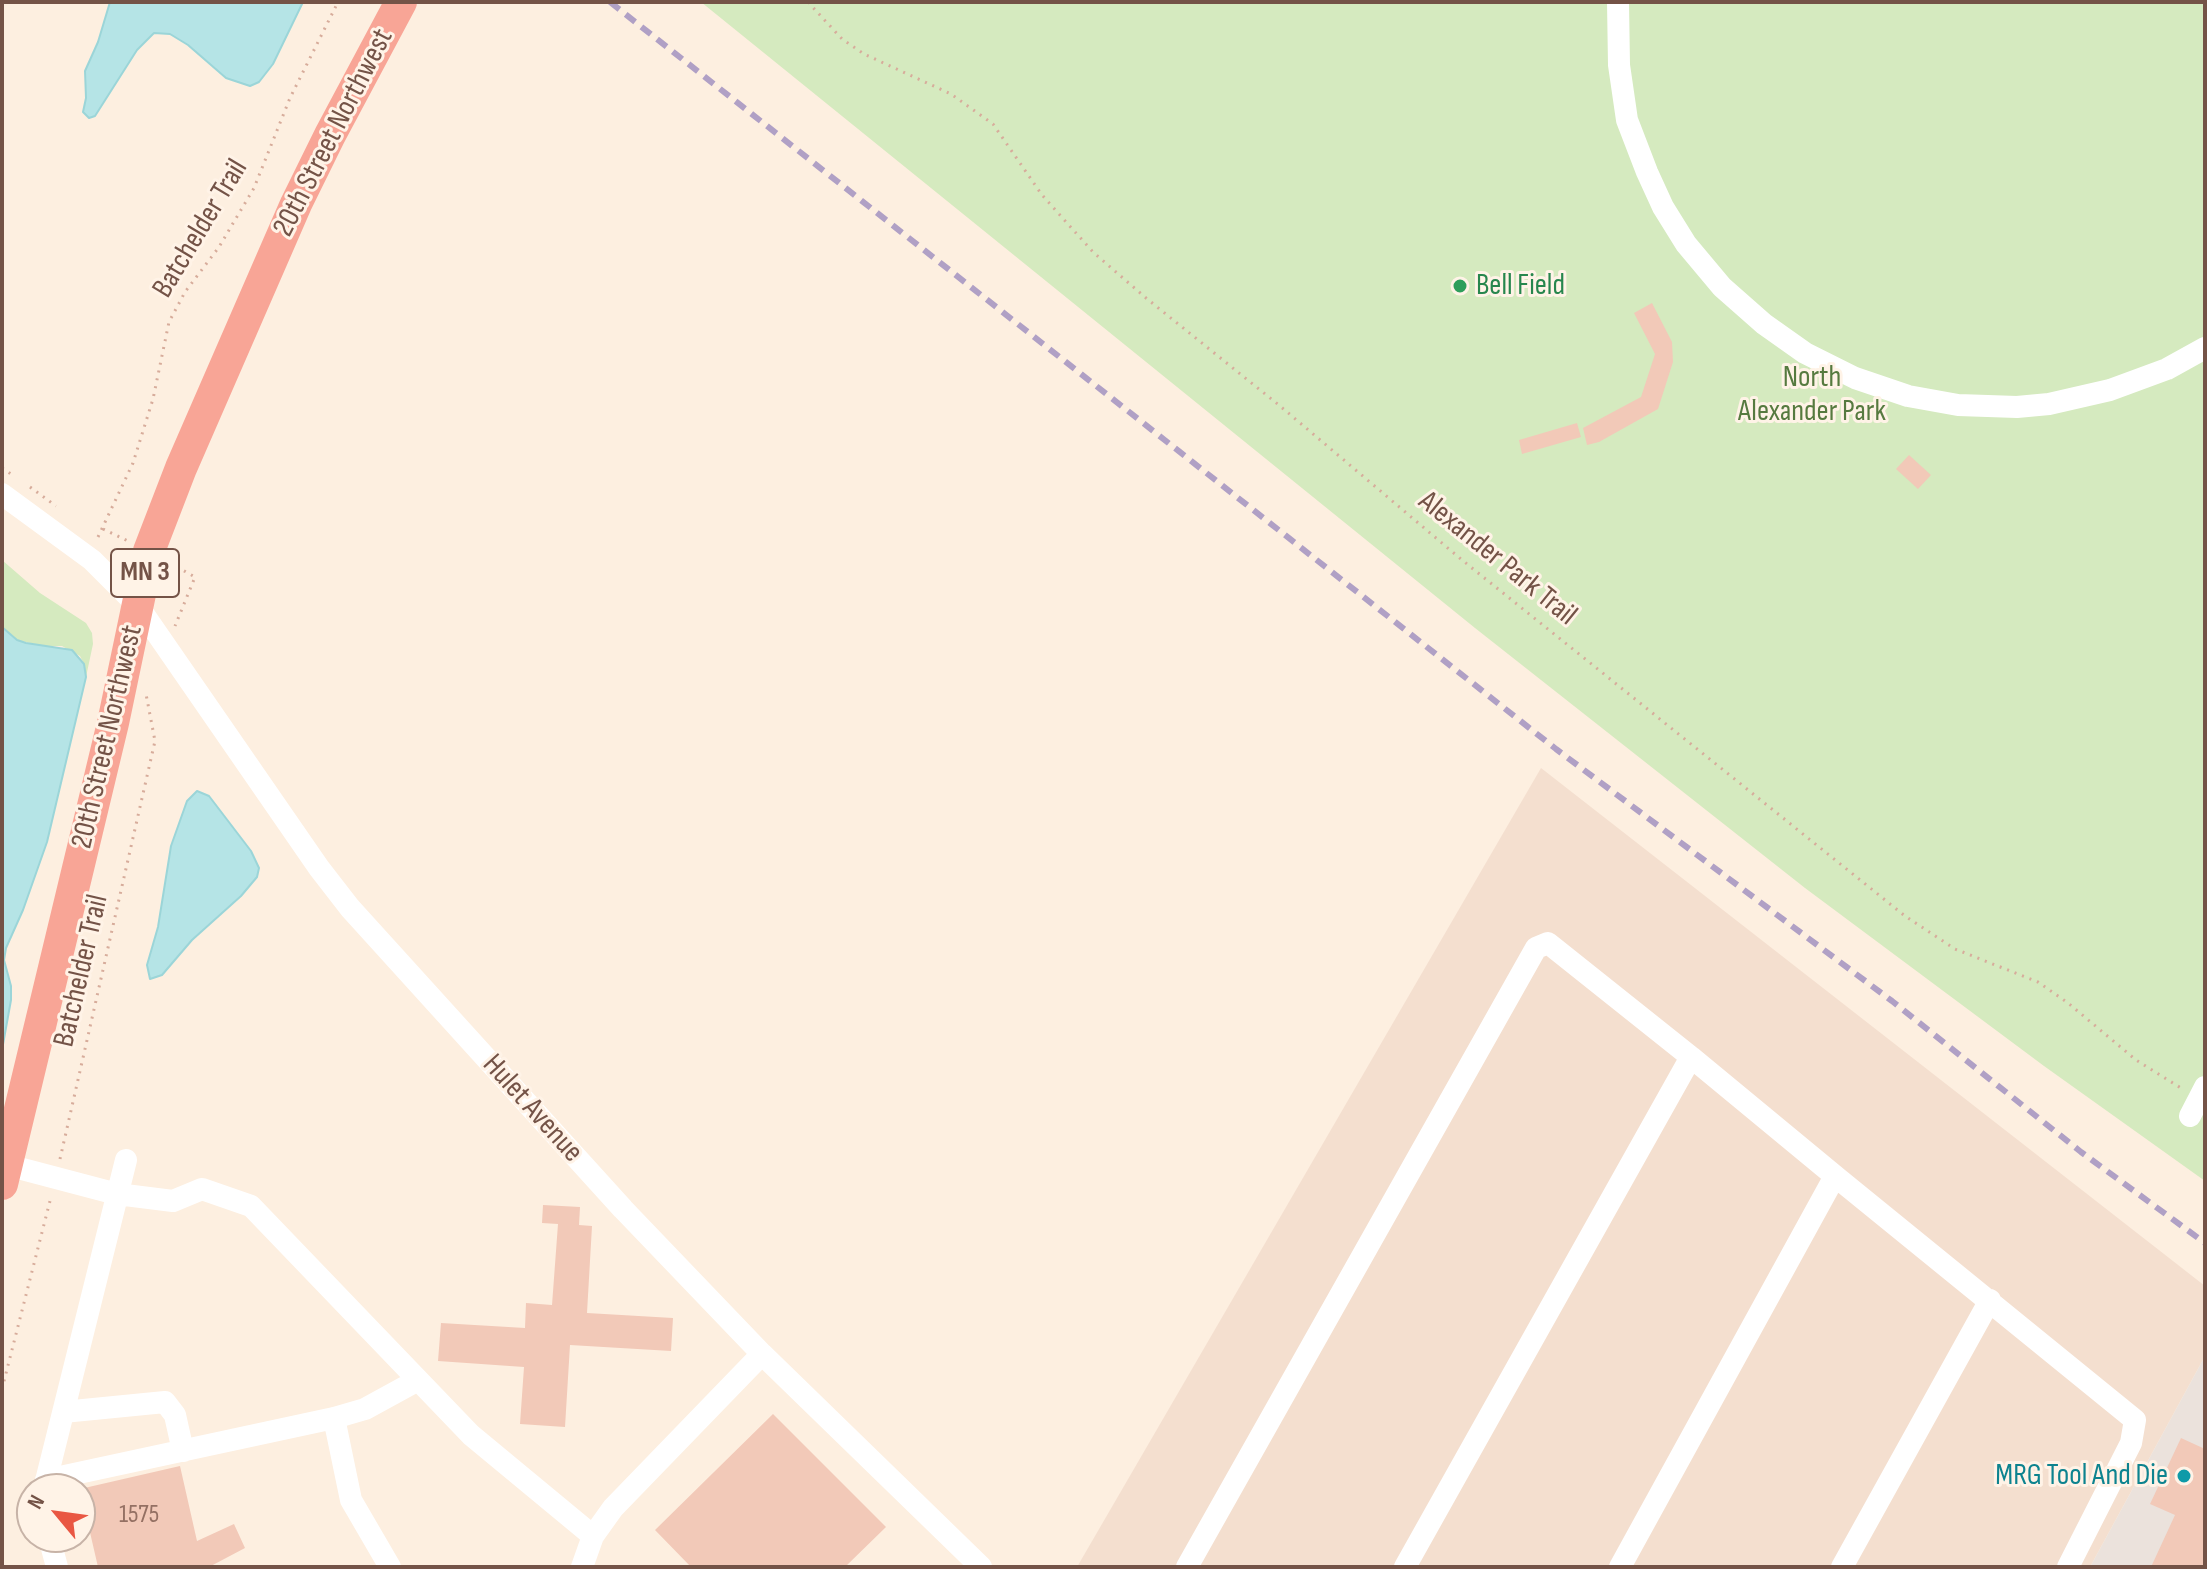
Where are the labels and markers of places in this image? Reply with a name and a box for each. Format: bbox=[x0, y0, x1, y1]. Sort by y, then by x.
place label: Bell Field bbox=[1476, 268, 1565, 304]
marker: Bell Field bbox=[1451, 277, 1469, 295]
place label: MRG Tool And Die bbox=[1995, 1458, 2168, 1494]
marker: MRG Tool And Die bbox=[2175, 1467, 2193, 1485]

